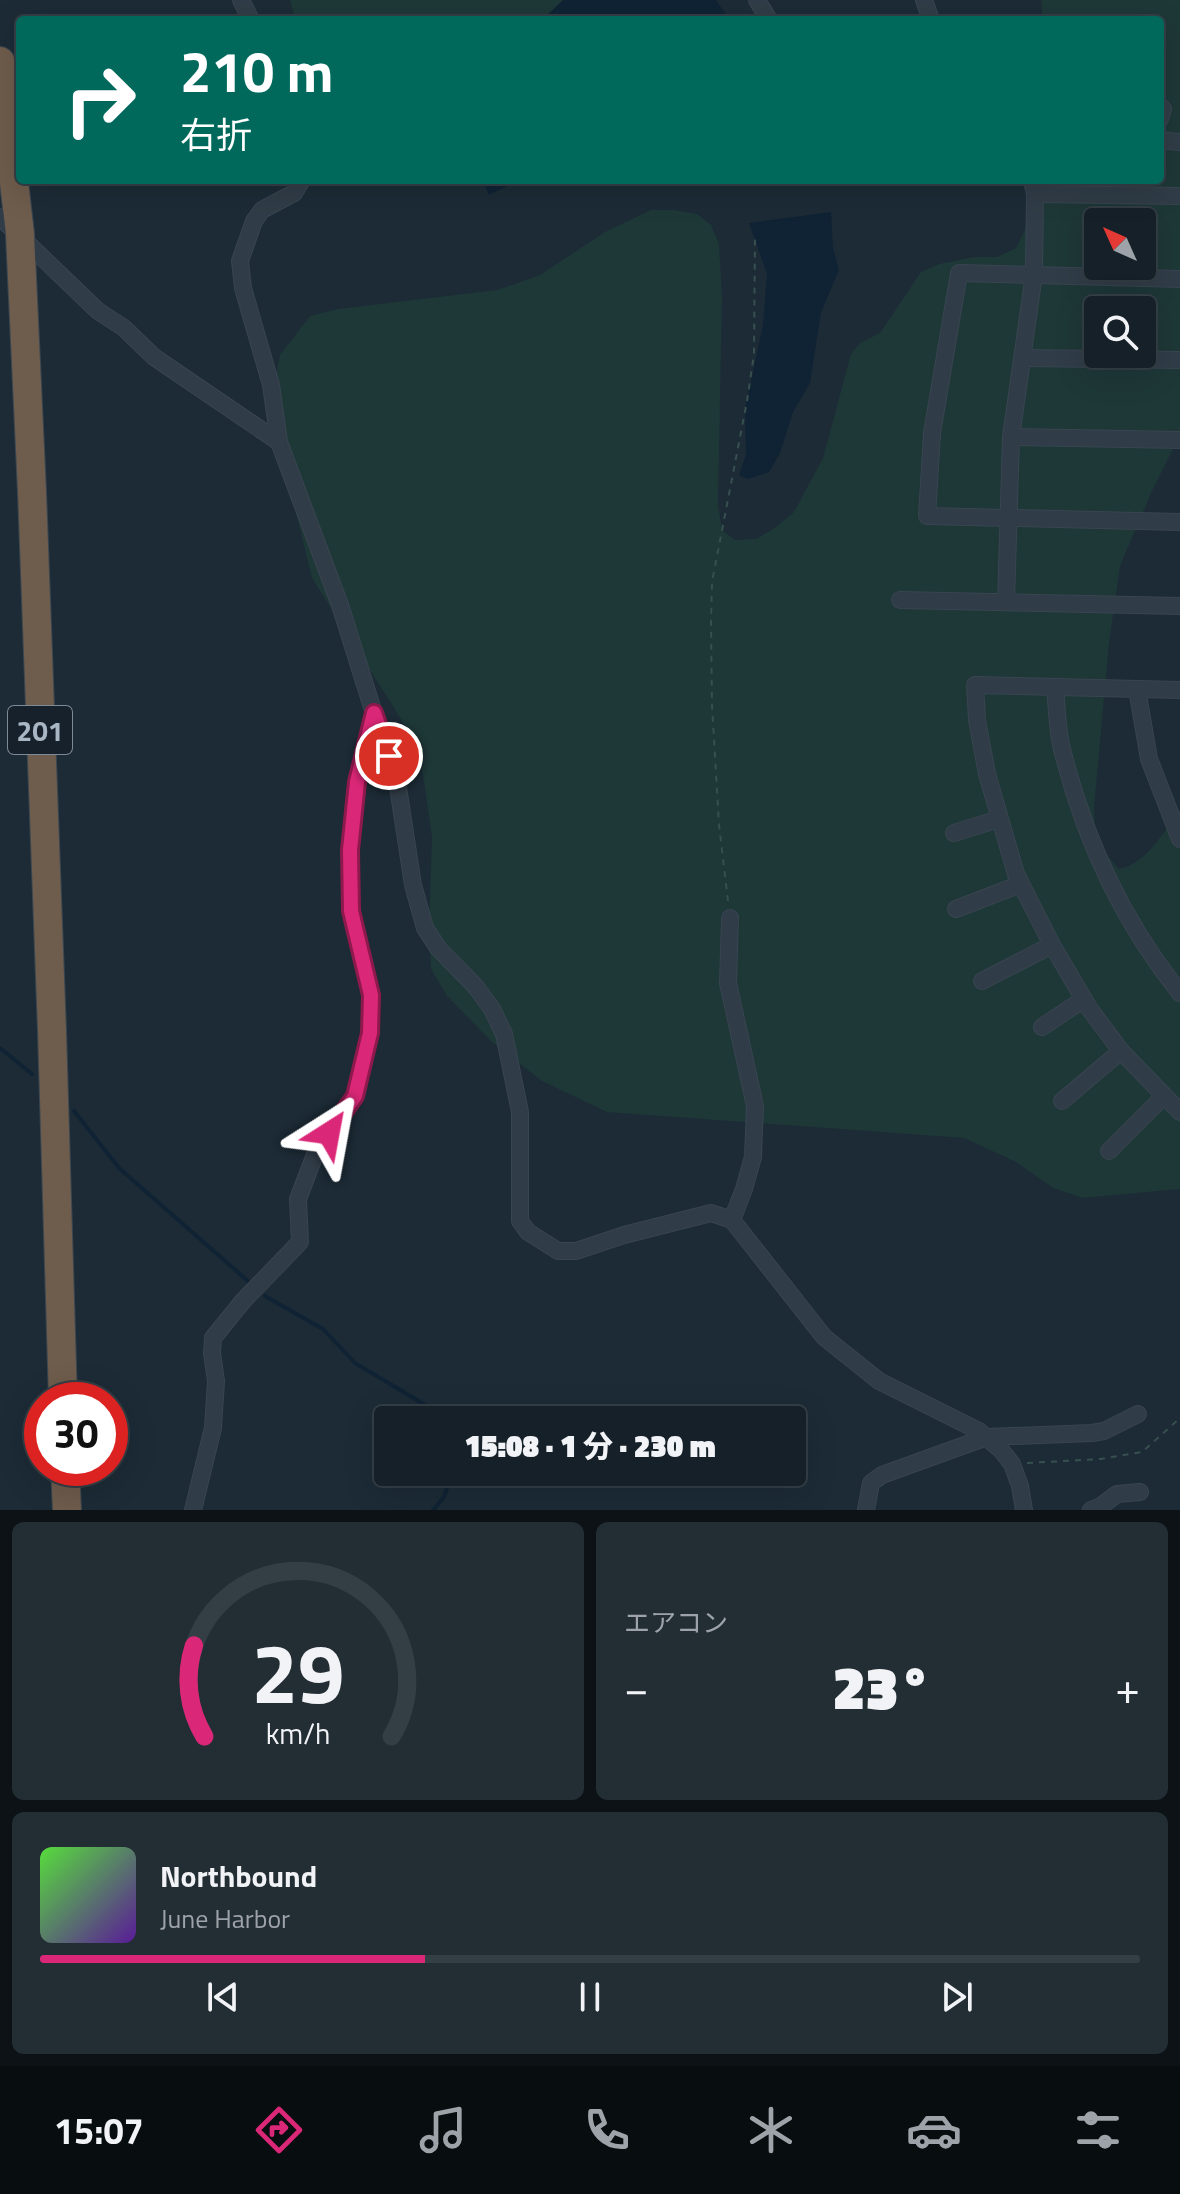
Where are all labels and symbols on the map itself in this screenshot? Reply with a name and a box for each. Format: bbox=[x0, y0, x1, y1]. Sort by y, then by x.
north arrow bbox=[1084, 208, 1156, 280]
road number: 201 bbox=[8, 706, 72, 754]
pin bbox=[355, 722, 423, 790]
position arrow bbox=[287, 1091, 371, 1175]
speed limit sign: 30 bbox=[24, 1382, 128, 1486]

